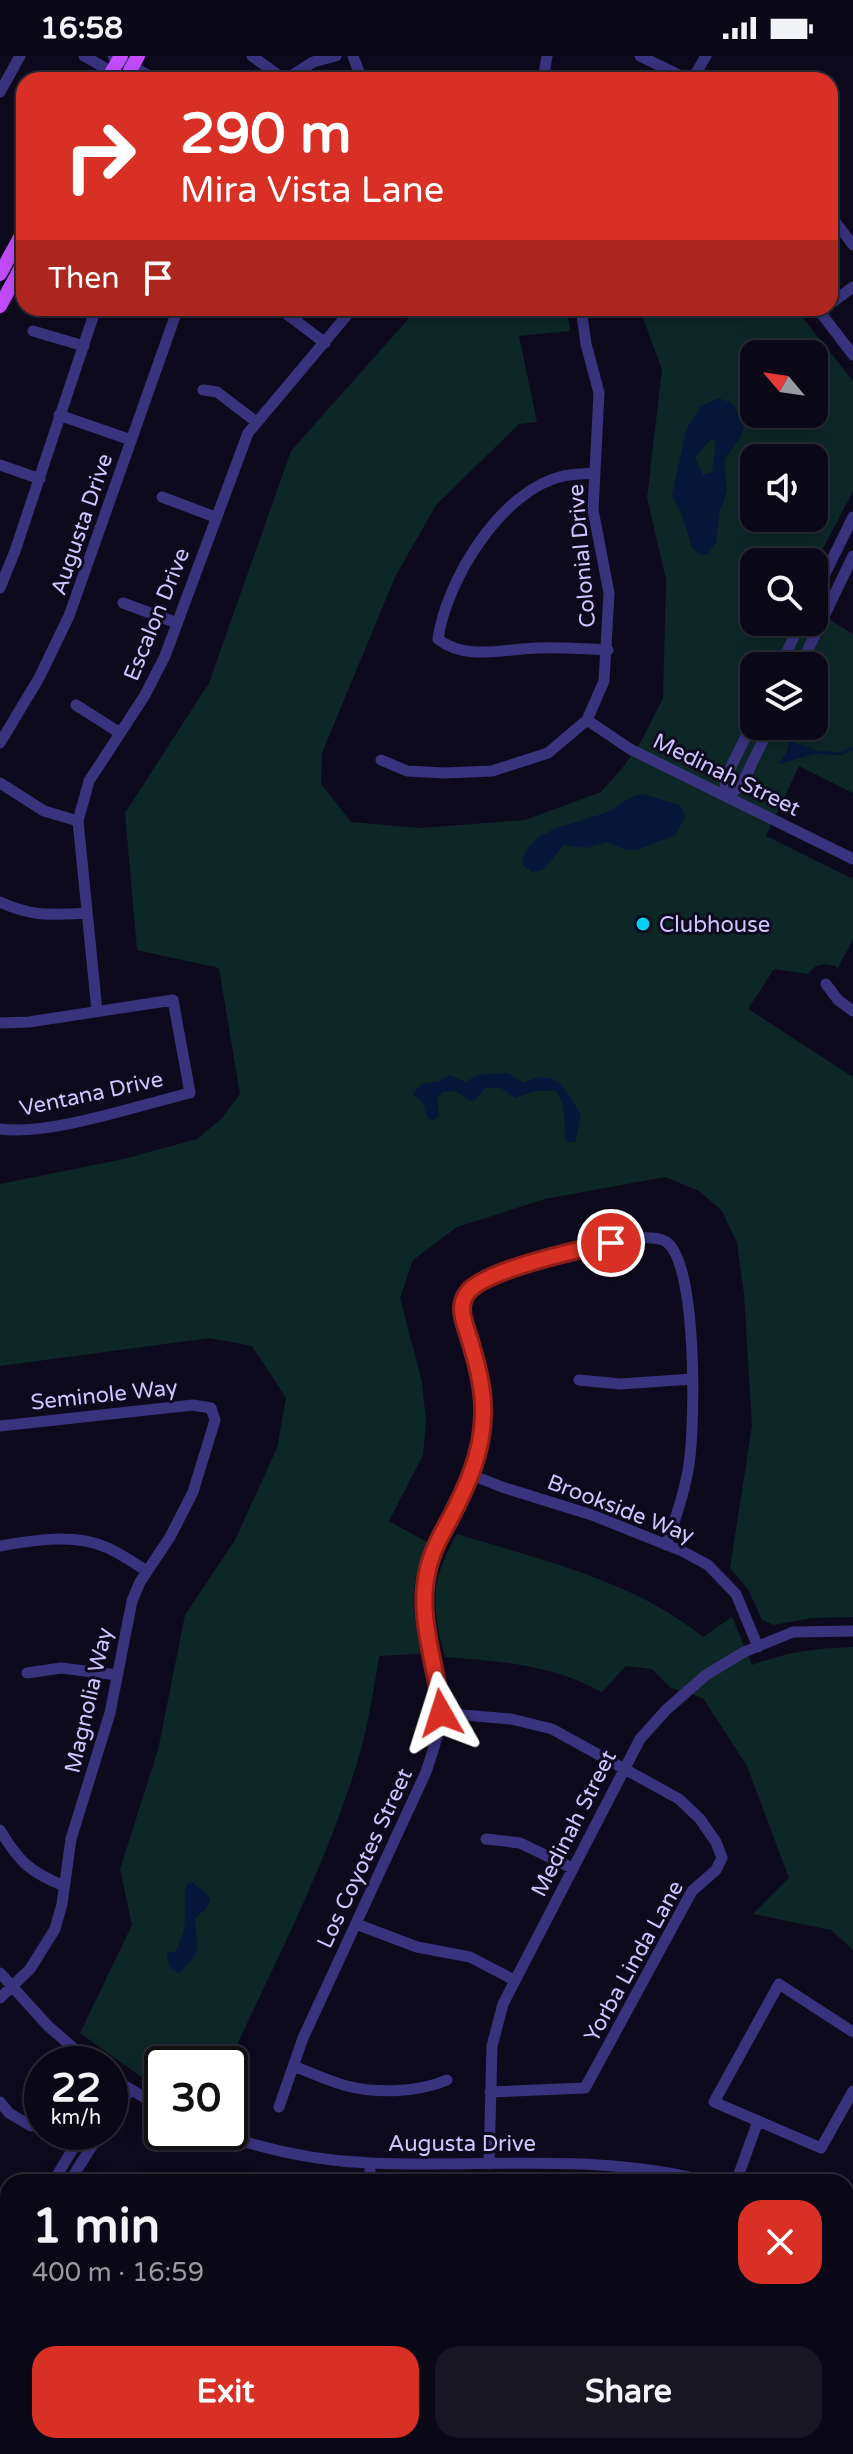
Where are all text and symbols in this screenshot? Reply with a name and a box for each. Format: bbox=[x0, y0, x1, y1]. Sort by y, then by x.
text: 16:58 bbox=[40, 10, 123, 47]
text: 290 m bbox=[180, 101, 351, 168]
icon: right bbox=[48, 104, 152, 208]
text: Mira Vista Lane bbox=[180, 169, 444, 212]
icon: arrive bbox=[136, 256, 180, 300]
text: Then bbox=[48, 260, 120, 297]
north arrow bbox=[740, 340, 828, 428]
map controls bbox=[740, 340, 828, 740]
button: sound bbox=[740, 444, 828, 532]
street label: Augusta Drive bbox=[46, 450, 118, 598]
street label: Colonial Drive bbox=[563, 483, 601, 629]
street label: Escalon Drive bbox=[119, 544, 195, 684]
button: search bbox=[740, 548, 828, 636]
button: layers bbox=[740, 652, 828, 740]
street label: Medinah Street bbox=[649, 728, 804, 822]
place label: Clubhouse bbox=[659, 912, 770, 938]
marker: Clubhouse bbox=[634, 915, 652, 933]
street label: Ventana Drive bbox=[17, 1066, 165, 1122]
pin bbox=[577, 1209, 645, 1277]
icon: arrive bbox=[589, 1221, 633, 1265]
street label: Seminole Way bbox=[29, 1374, 179, 1416]
street label: Brookside Way bbox=[544, 1469, 698, 1549]
street label: Magnolia Way bbox=[60, 1625, 118, 1776]
position arrow bbox=[399, 1671, 483, 1755]
street label: Medinah Street bbox=[526, 1746, 622, 1901]
street label: Los Coyotes Street bbox=[312, 1764, 418, 1952]
street label: Yorba Linda Lane bbox=[579, 1876, 689, 2047]
speed limit sign: 30 bbox=[144, 2046, 248, 2150]
text: 22 bbox=[51, 2064, 101, 2112]
text: km/h bbox=[51, 2106, 101, 2130]
street label: Augusta Drive bbox=[388, 2131, 536, 2157]
text: 1 min bbox=[32, 2198, 160, 2256]
button: close bbox=[738, 2200, 822, 2284]
text: 400 m · 16:59 bbox=[32, 2257, 204, 2288]
button: Exit bbox=[32, 2346, 419, 2438]
button: Share bbox=[435, 2346, 822, 2438]

